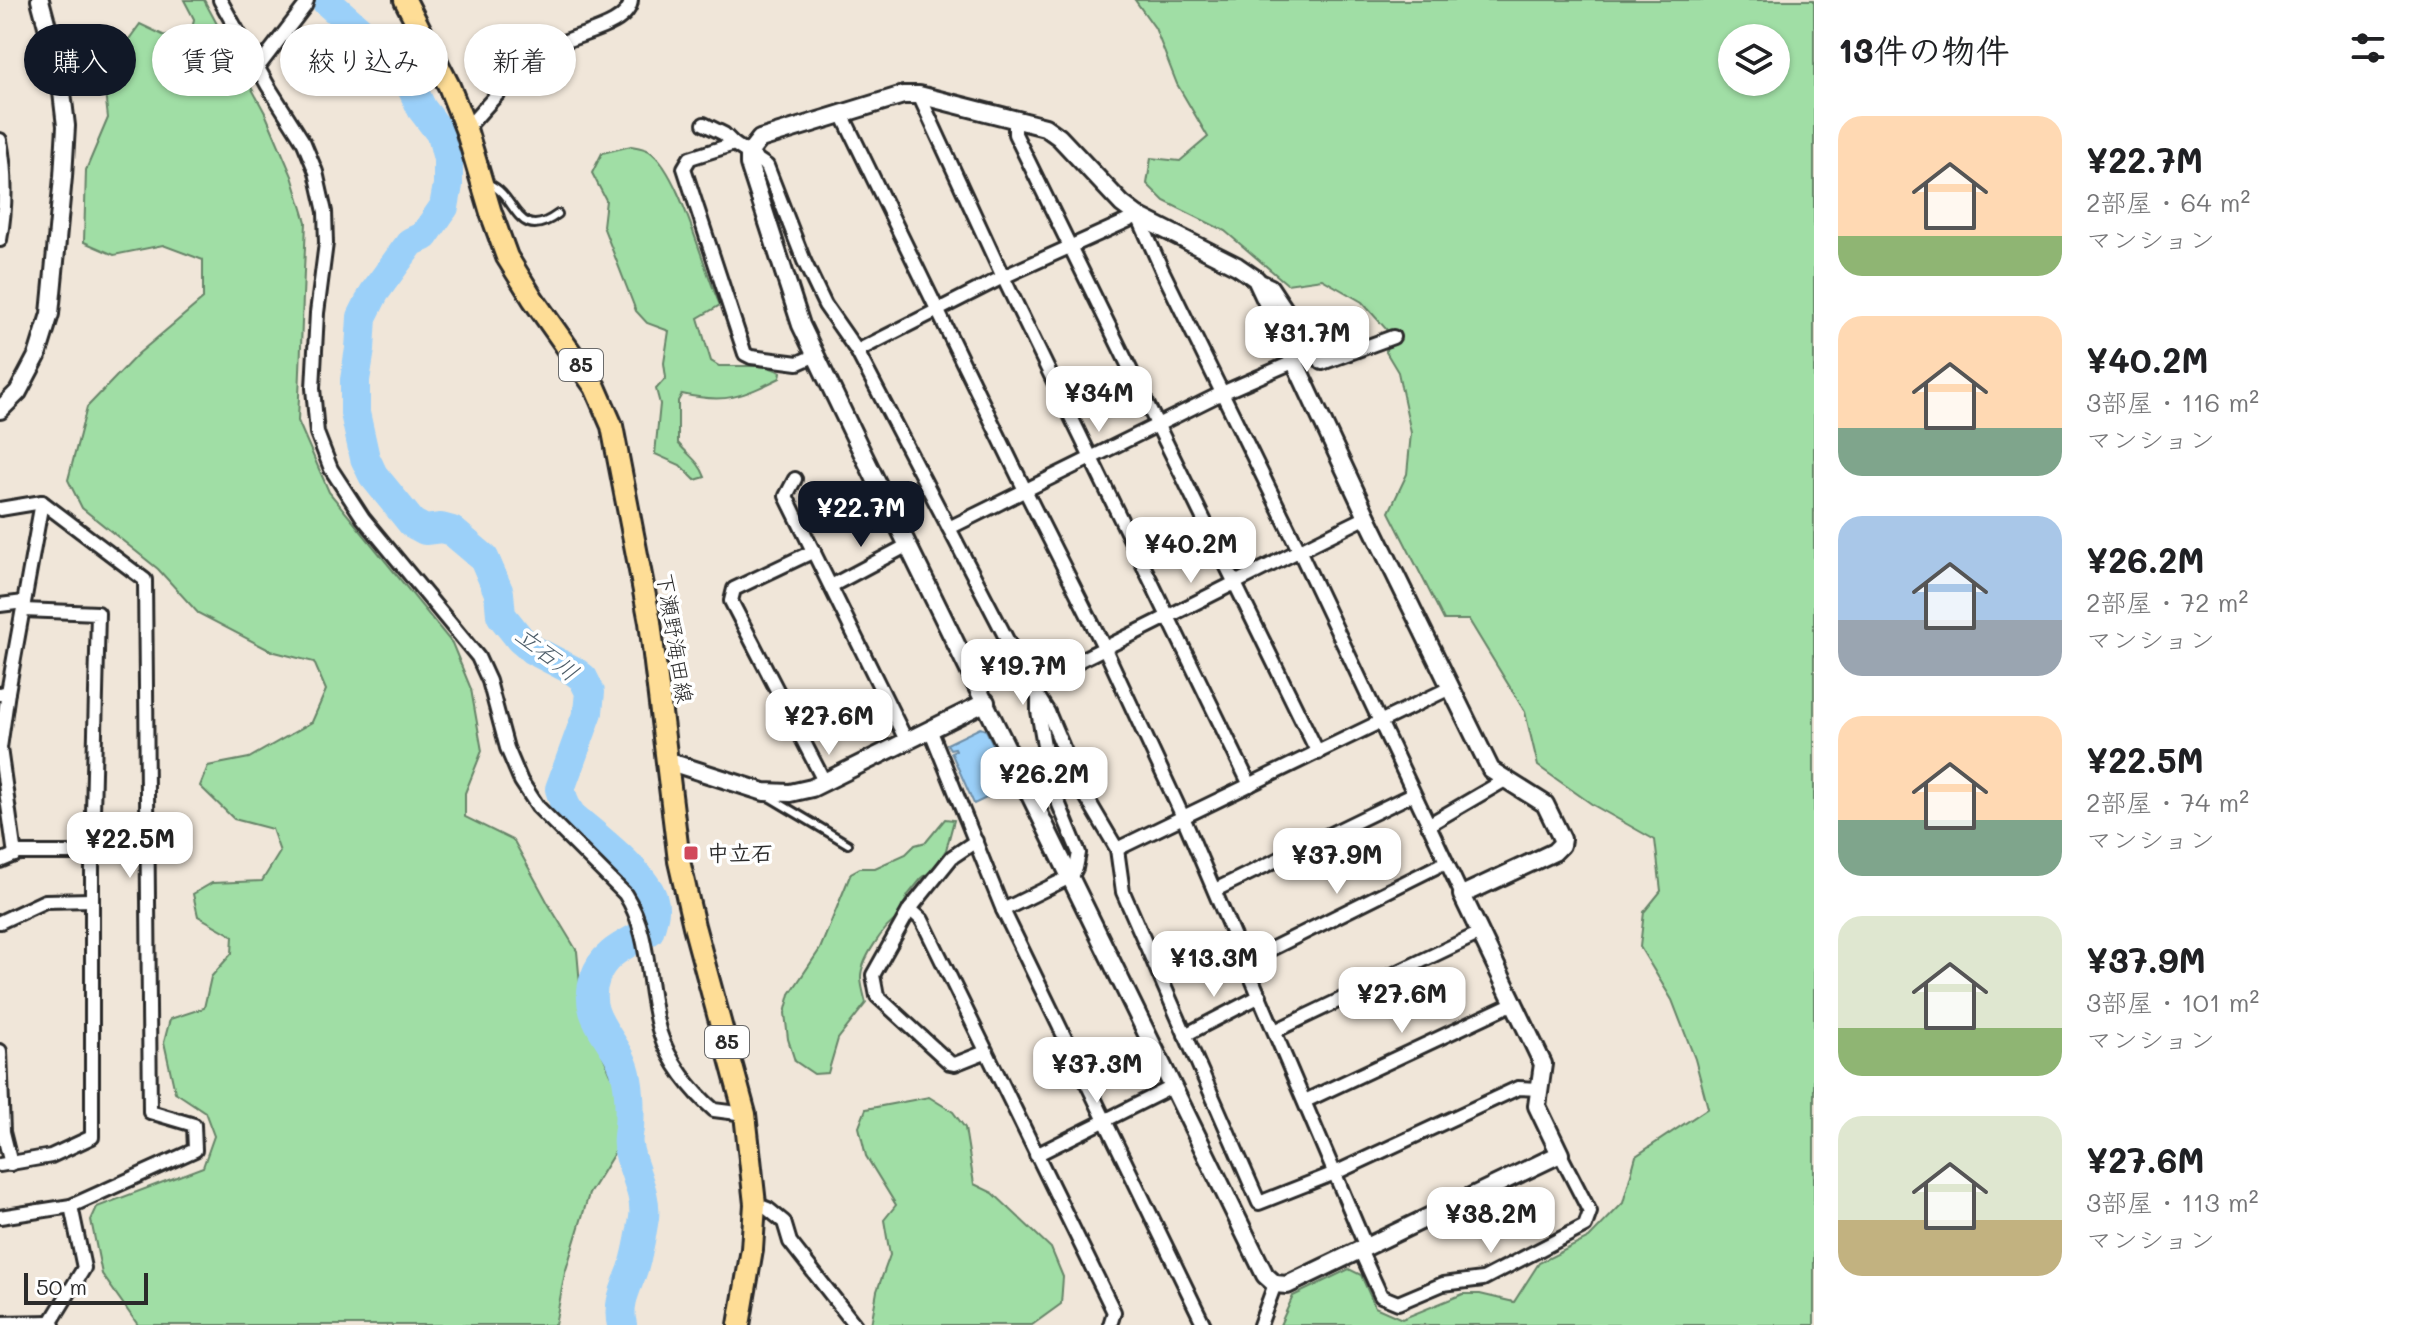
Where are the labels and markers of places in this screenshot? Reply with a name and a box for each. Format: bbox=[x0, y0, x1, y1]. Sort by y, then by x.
pin: ¥31.7M bbox=[1242, 306, 1372, 374]
pin: ¥34M bbox=[1052, 366, 1146, 434]
pin: ¥22.7M bbox=[796, 481, 926, 549]
pin: ¥40.2M bbox=[1126, 517, 1256, 585]
pin: ¥19.7M bbox=[958, 639, 1088, 707]
pin: ¥27.6M bbox=[764, 689, 894, 757]
pin: ¥26.2M bbox=[979, 747, 1109, 815]
pin: ¥22.5M bbox=[65, 812, 195, 880]
pin: ¥37.9M bbox=[1272, 828, 1402, 896]
place label: 中立石 bbox=[707, 838, 773, 867]
marker: 中立石 bbox=[682, 844, 700, 862]
pin: ¥13.3M bbox=[1149, 931, 1279, 999]
pin: ¥27.6M bbox=[1337, 967, 1467, 1035]
pin: ¥37.3M bbox=[1032, 1037, 1162, 1105]
pin: ¥38.2M bbox=[1426, 1187, 1556, 1255]

